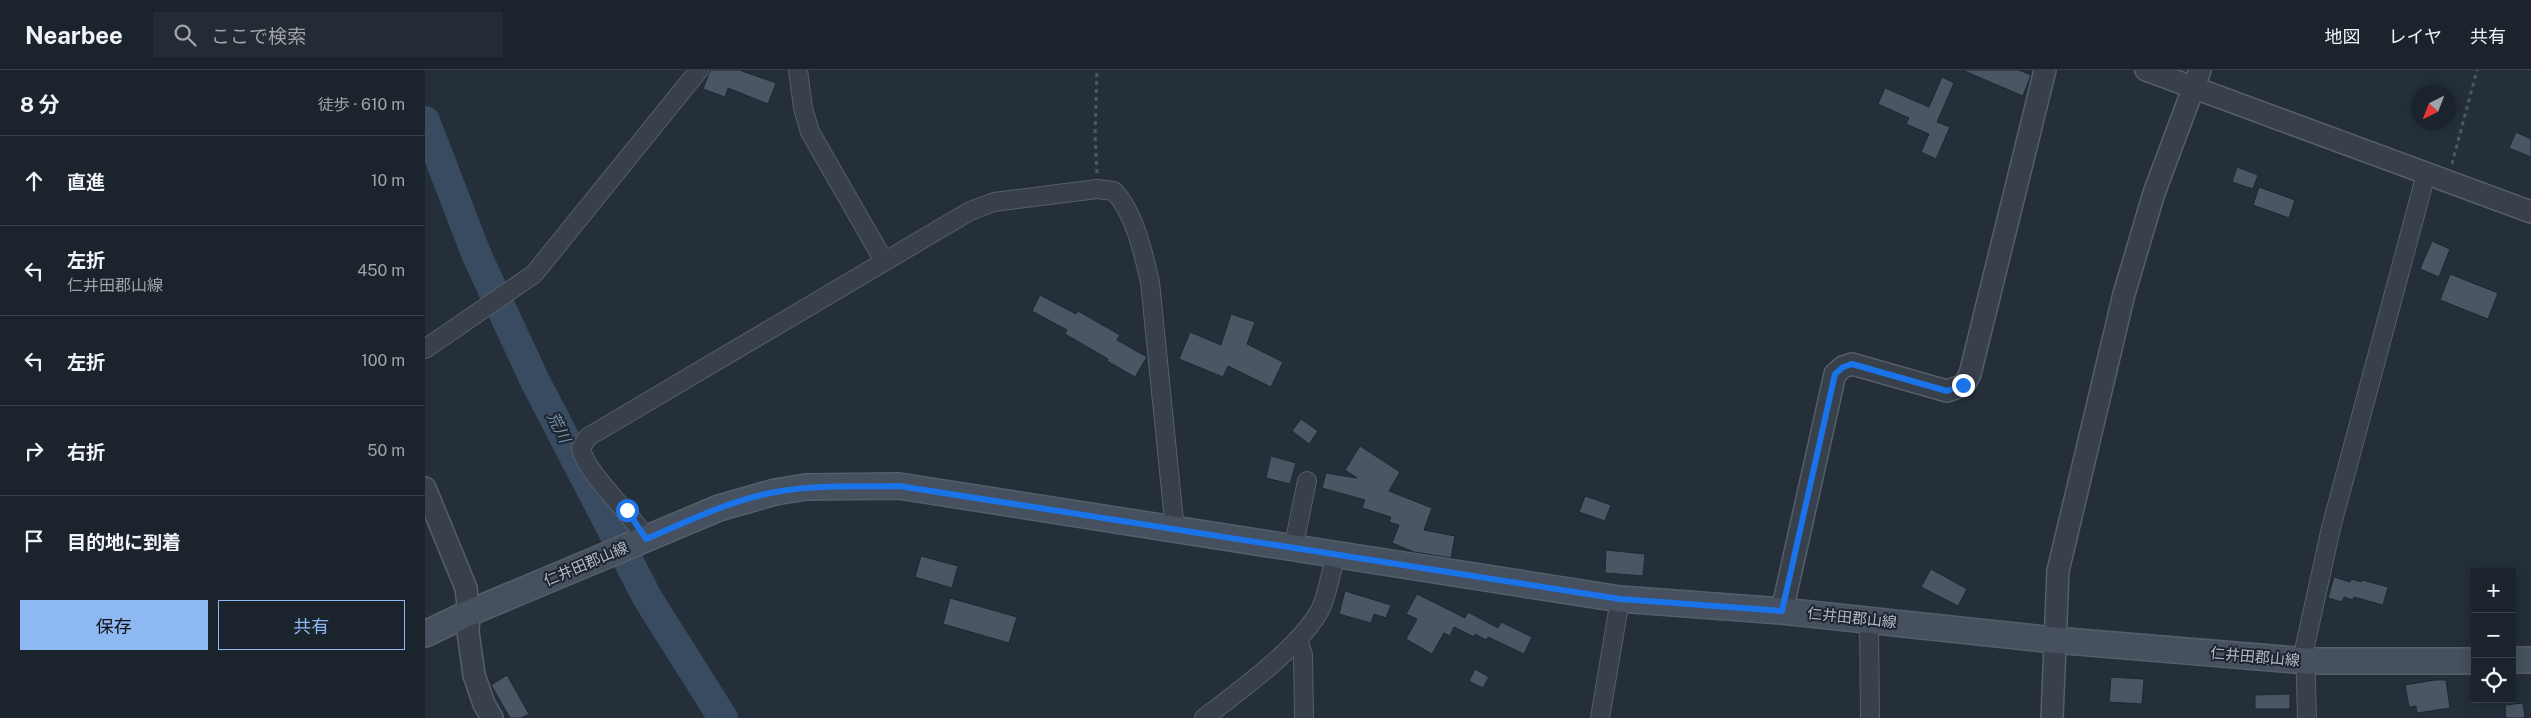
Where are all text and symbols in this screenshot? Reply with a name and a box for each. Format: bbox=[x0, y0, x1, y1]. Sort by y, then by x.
search box bbox=[153, 12, 503, 57]
text: Nearbee bbox=[25, 21, 123, 49]
icon: search bbox=[171, 21, 199, 49]
text: ここで検索 bbox=[211, 25, 306, 47]
text: 地図 bbox=[2325, 26, 2361, 47]
text: レイヤ bbox=[2389, 26, 2442, 47]
text: 共有 bbox=[2470, 26, 2506, 47]
north arrow bbox=[2411, 85, 2456, 130]
text: 8 分 bbox=[20, 92, 60, 117]
text: 徒歩 · 610 m bbox=[318, 95, 405, 114]
icon: ahead bbox=[20, 167, 48, 195]
text: 直進 bbox=[67, 171, 105, 193]
text: 10 m bbox=[371, 171, 405, 190]
text: 左折 bbox=[67, 249, 105, 271]
icon: left bbox=[20, 257, 48, 285]
text: 450 m bbox=[357, 261, 405, 280]
text: 仁井田郡山線 bbox=[67, 276, 163, 295]
icon: left bbox=[20, 347, 48, 375]
text: 左折 bbox=[67, 351, 105, 373]
text: 100 m bbox=[361, 351, 405, 370]
route end bbox=[1952, 374, 1975, 397]
water label: 荒川 bbox=[543, 409, 575, 448]
icon: right bbox=[20, 437, 48, 465]
text: 右折 bbox=[67, 441, 105, 463]
text: 50 m bbox=[367, 441, 405, 460]
route start bbox=[616, 499, 639, 522]
icon: arrive bbox=[20, 527, 48, 555]
text: 目的地に到着 bbox=[67, 531, 181, 553]
street label: 仁井田郡山線 bbox=[541, 538, 631, 589]
map controls bbox=[2471, 568, 2516, 703]
button: + bbox=[2471, 568, 2516, 613]
button: 保存 bbox=[20, 600, 208, 650]
button: 共有 bbox=[218, 600, 405, 650]
street label: 仁井田郡山線 bbox=[1806, 604, 1898, 631]
button: − bbox=[2471, 613, 2516, 658]
street label: 仁井田郡山線 bbox=[2209, 644, 2301, 669]
button: locate bbox=[2471, 658, 2516, 703]

